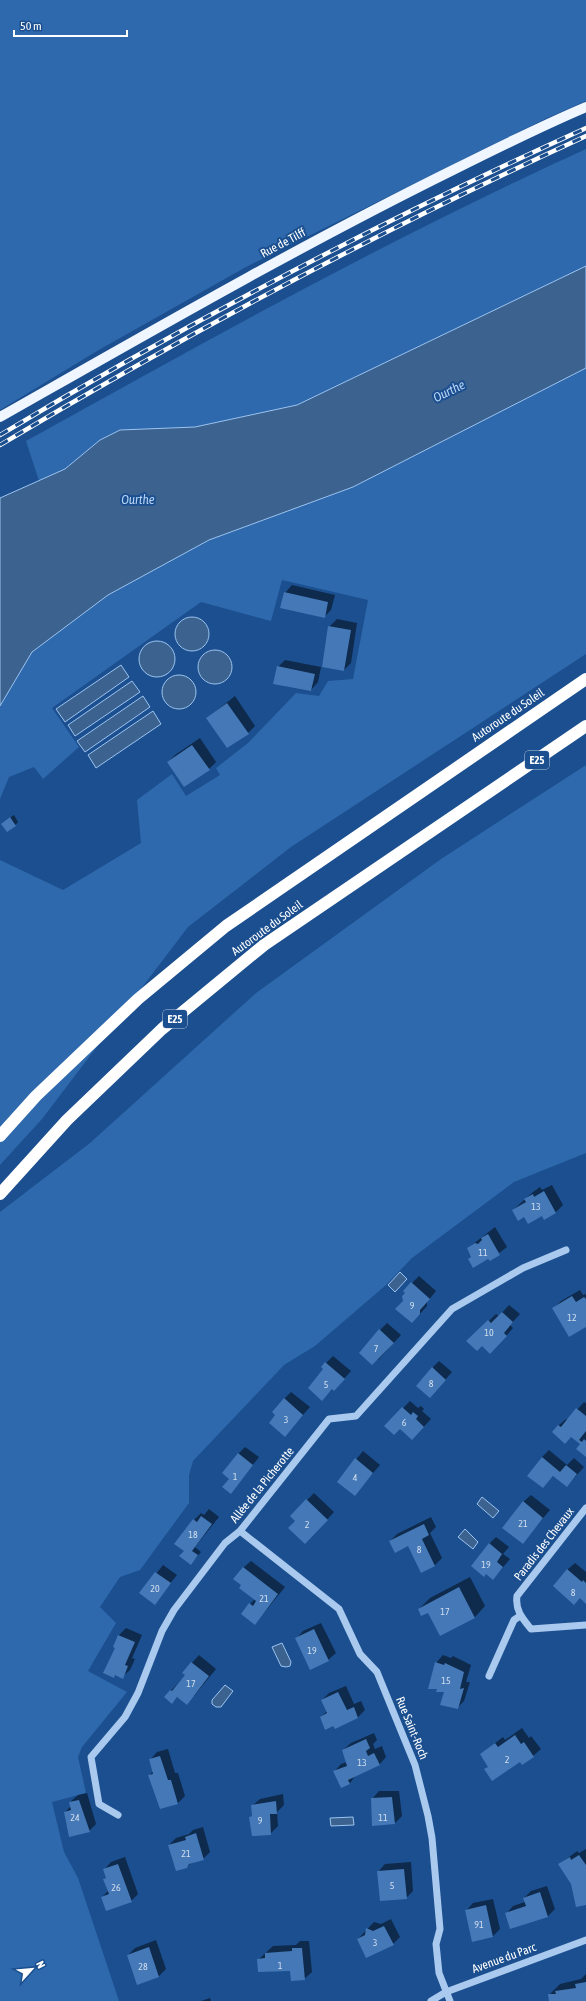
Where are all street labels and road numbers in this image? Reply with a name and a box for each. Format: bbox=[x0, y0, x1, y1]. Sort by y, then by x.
street label: Rue de Tilff bbox=[258, 225, 308, 261]
street label: Autoroute du Soleil bbox=[469, 685, 548, 744]
road number: E25 bbox=[525, 751, 549, 769]
street label: Autoroute du Soleil bbox=[229, 897, 306, 958]
road number: E25 bbox=[163, 1010, 187, 1028]
street label: Allée de la Picherotte bbox=[227, 1444, 297, 1526]
street label: Paradis des Chevaux bbox=[511, 1504, 577, 1583]
street label: Rue Saint-Roch bbox=[393, 1695, 431, 1761]
street label: Avenue du Parc bbox=[470, 1940, 538, 1976]

